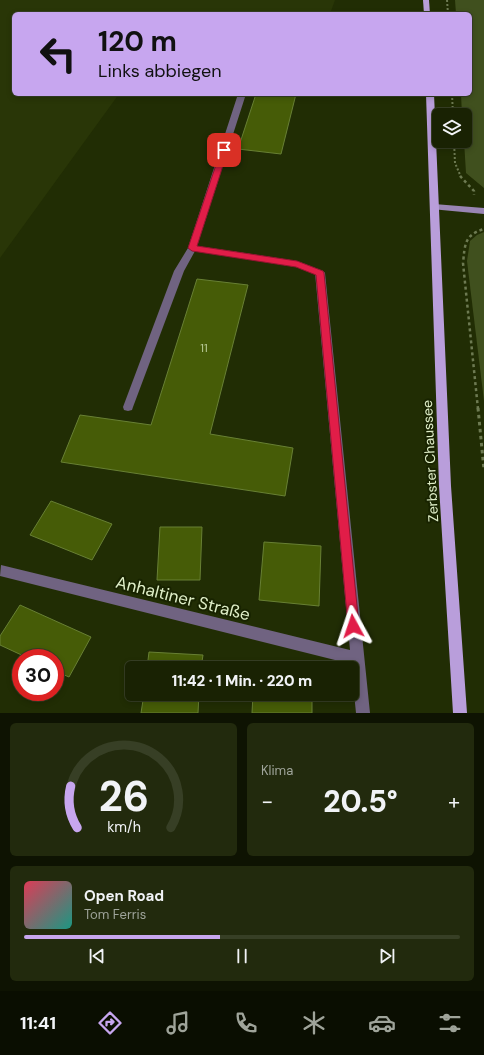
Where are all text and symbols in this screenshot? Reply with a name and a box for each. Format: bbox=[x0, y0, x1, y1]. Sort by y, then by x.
text: 120 m bbox=[98, 23, 177, 60]
icon: left bbox=[32, 28, 84, 80]
text: Links abbiegen bbox=[98, 59, 222, 83]
map controls bbox=[432, 108, 472, 148]
button: layers bbox=[432, 108, 472, 148]
pin bbox=[207, 133, 241, 167]
icon: arrive bbox=[213, 139, 235, 161]
house number: 11 bbox=[200, 340, 208, 356]
street label: Zerbster Chaussee bbox=[418, 400, 442, 522]
street label: Anhaltiner Straße bbox=[114, 571, 252, 625]
position arrow bbox=[332, 605, 374, 647]
speed limit sign: 30 bbox=[12, 649, 64, 701]
text: 11:42 · 1 Min. · 220 m bbox=[172, 671, 312, 691]
text: Klima bbox=[261, 762, 293, 779]
text: 26 bbox=[98, 769, 149, 823]
text: 20.5° bbox=[323, 782, 398, 821]
text: − bbox=[261, 787, 273, 816]
text: + bbox=[448, 787, 460, 816]
text: km/h bbox=[107, 817, 140, 835]
text: Open Road bbox=[84, 886, 164, 906]
text: Tom Ferris bbox=[84, 906, 146, 923]
icon: previous bbox=[86, 945, 108, 967]
icon: pause bbox=[231, 945, 253, 967]
icon: next bbox=[376, 945, 398, 967]
icon: directions bbox=[96, 1009, 124, 1037]
icon: music bbox=[164, 1009, 192, 1037]
icon: phone bbox=[232, 1009, 260, 1037]
icon: climate bbox=[300, 1009, 328, 1037]
icon: car bbox=[368, 1009, 396, 1037]
icon: filters bbox=[436, 1009, 464, 1037]
text: 11:41 bbox=[20, 1011, 56, 1035]

